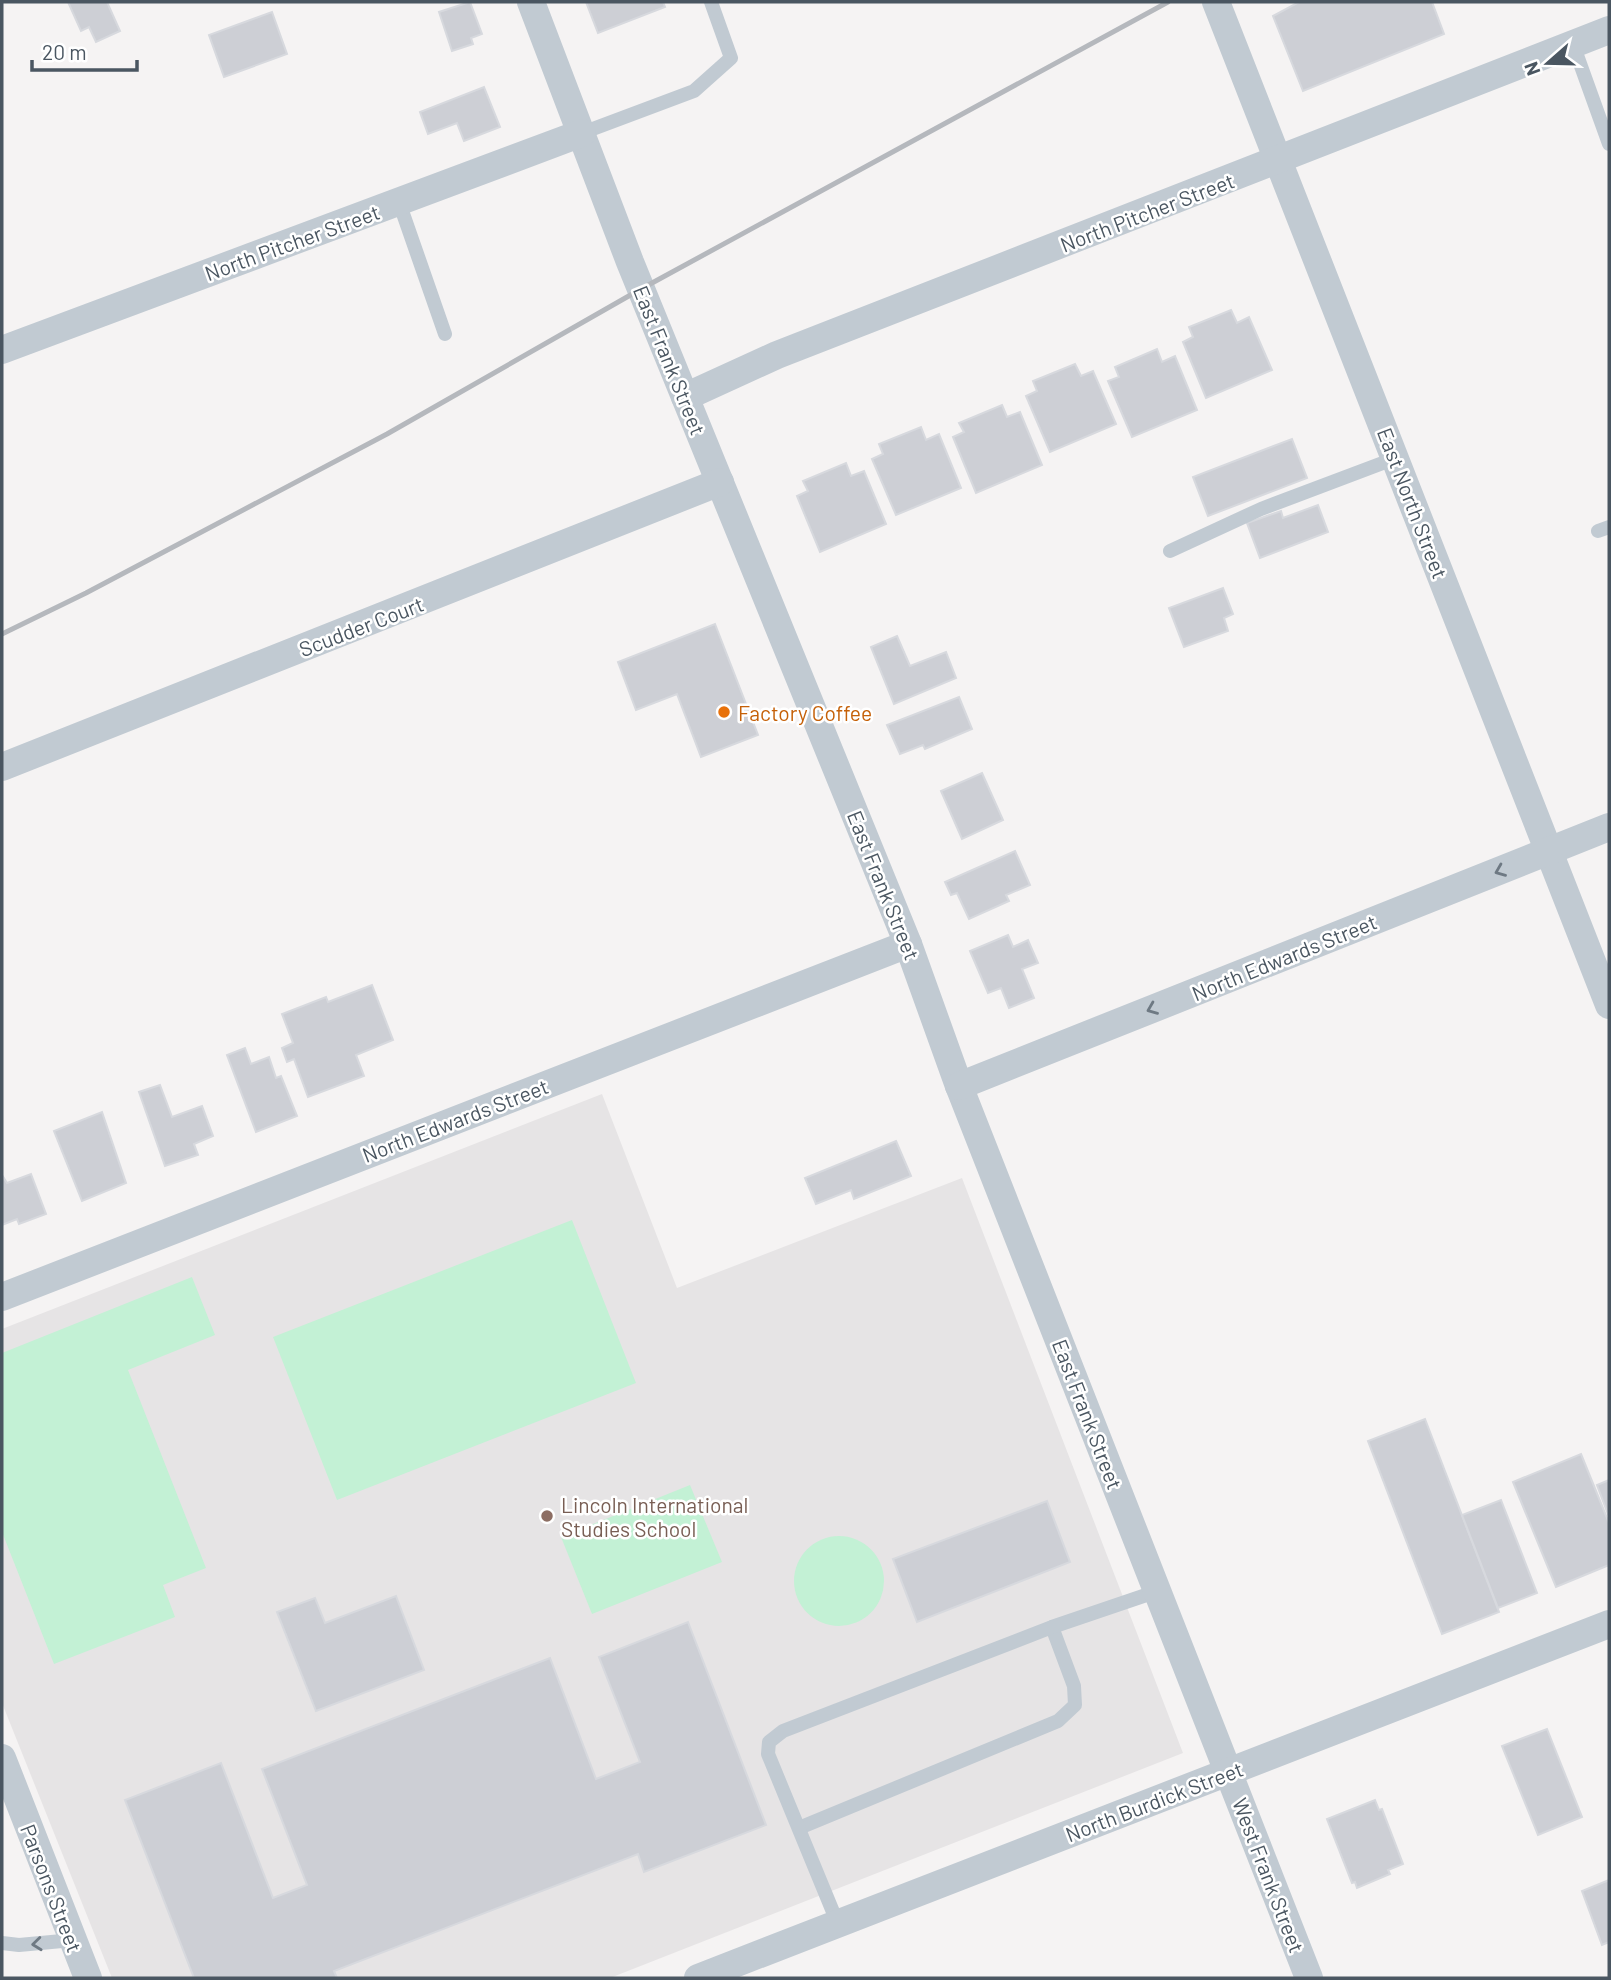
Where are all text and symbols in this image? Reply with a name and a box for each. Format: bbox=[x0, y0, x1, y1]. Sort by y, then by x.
scale bar bbox=[32, 28, 136, 72]
north arrow bbox=[1513, 28, 1583, 98]
text: 20 m bbox=[42, 39, 87, 64]
text: N bbox=[1519, 59, 1545, 79]
street label: North Pitcher Street bbox=[1056, 167, 1238, 257]
street label: North Pitcher Street bbox=[201, 199, 383, 285]
street label: East Frank Street bbox=[629, 282, 711, 438]
street label: East North Street bbox=[1373, 424, 1453, 582]
street label: Scudder Court bbox=[295, 591, 427, 661]
place label: Factory Coffee bbox=[738, 700, 872, 725]
marker: Factory Coffee bbox=[716, 704, 732, 720]
street label: East Frank Street bbox=[843, 807, 925, 963]
one-way arrow bbox=[1495, 862, 1507, 876]
street label: North Edwards Street bbox=[1188, 908, 1380, 1006]
one-way arrow bbox=[1147, 1001, 1159, 1015]
street label: North Edwards Street bbox=[358, 1073, 552, 1167]
street label: East Frank Street bbox=[1048, 1335, 1128, 1493]
place label: Lincoln International Studies School bbox=[561, 1492, 748, 1541]
marker: Lincoln International Studies School bbox=[539, 1508, 555, 1524]
street label: North Burdick Street bbox=[1062, 1756, 1246, 1846]
street label: West Frank Street bbox=[1228, 1794, 1310, 1956]
street label: Parsons Street bbox=[16, 1820, 88, 1956]
one-way arrow bbox=[31, 1936, 42, 1951]

